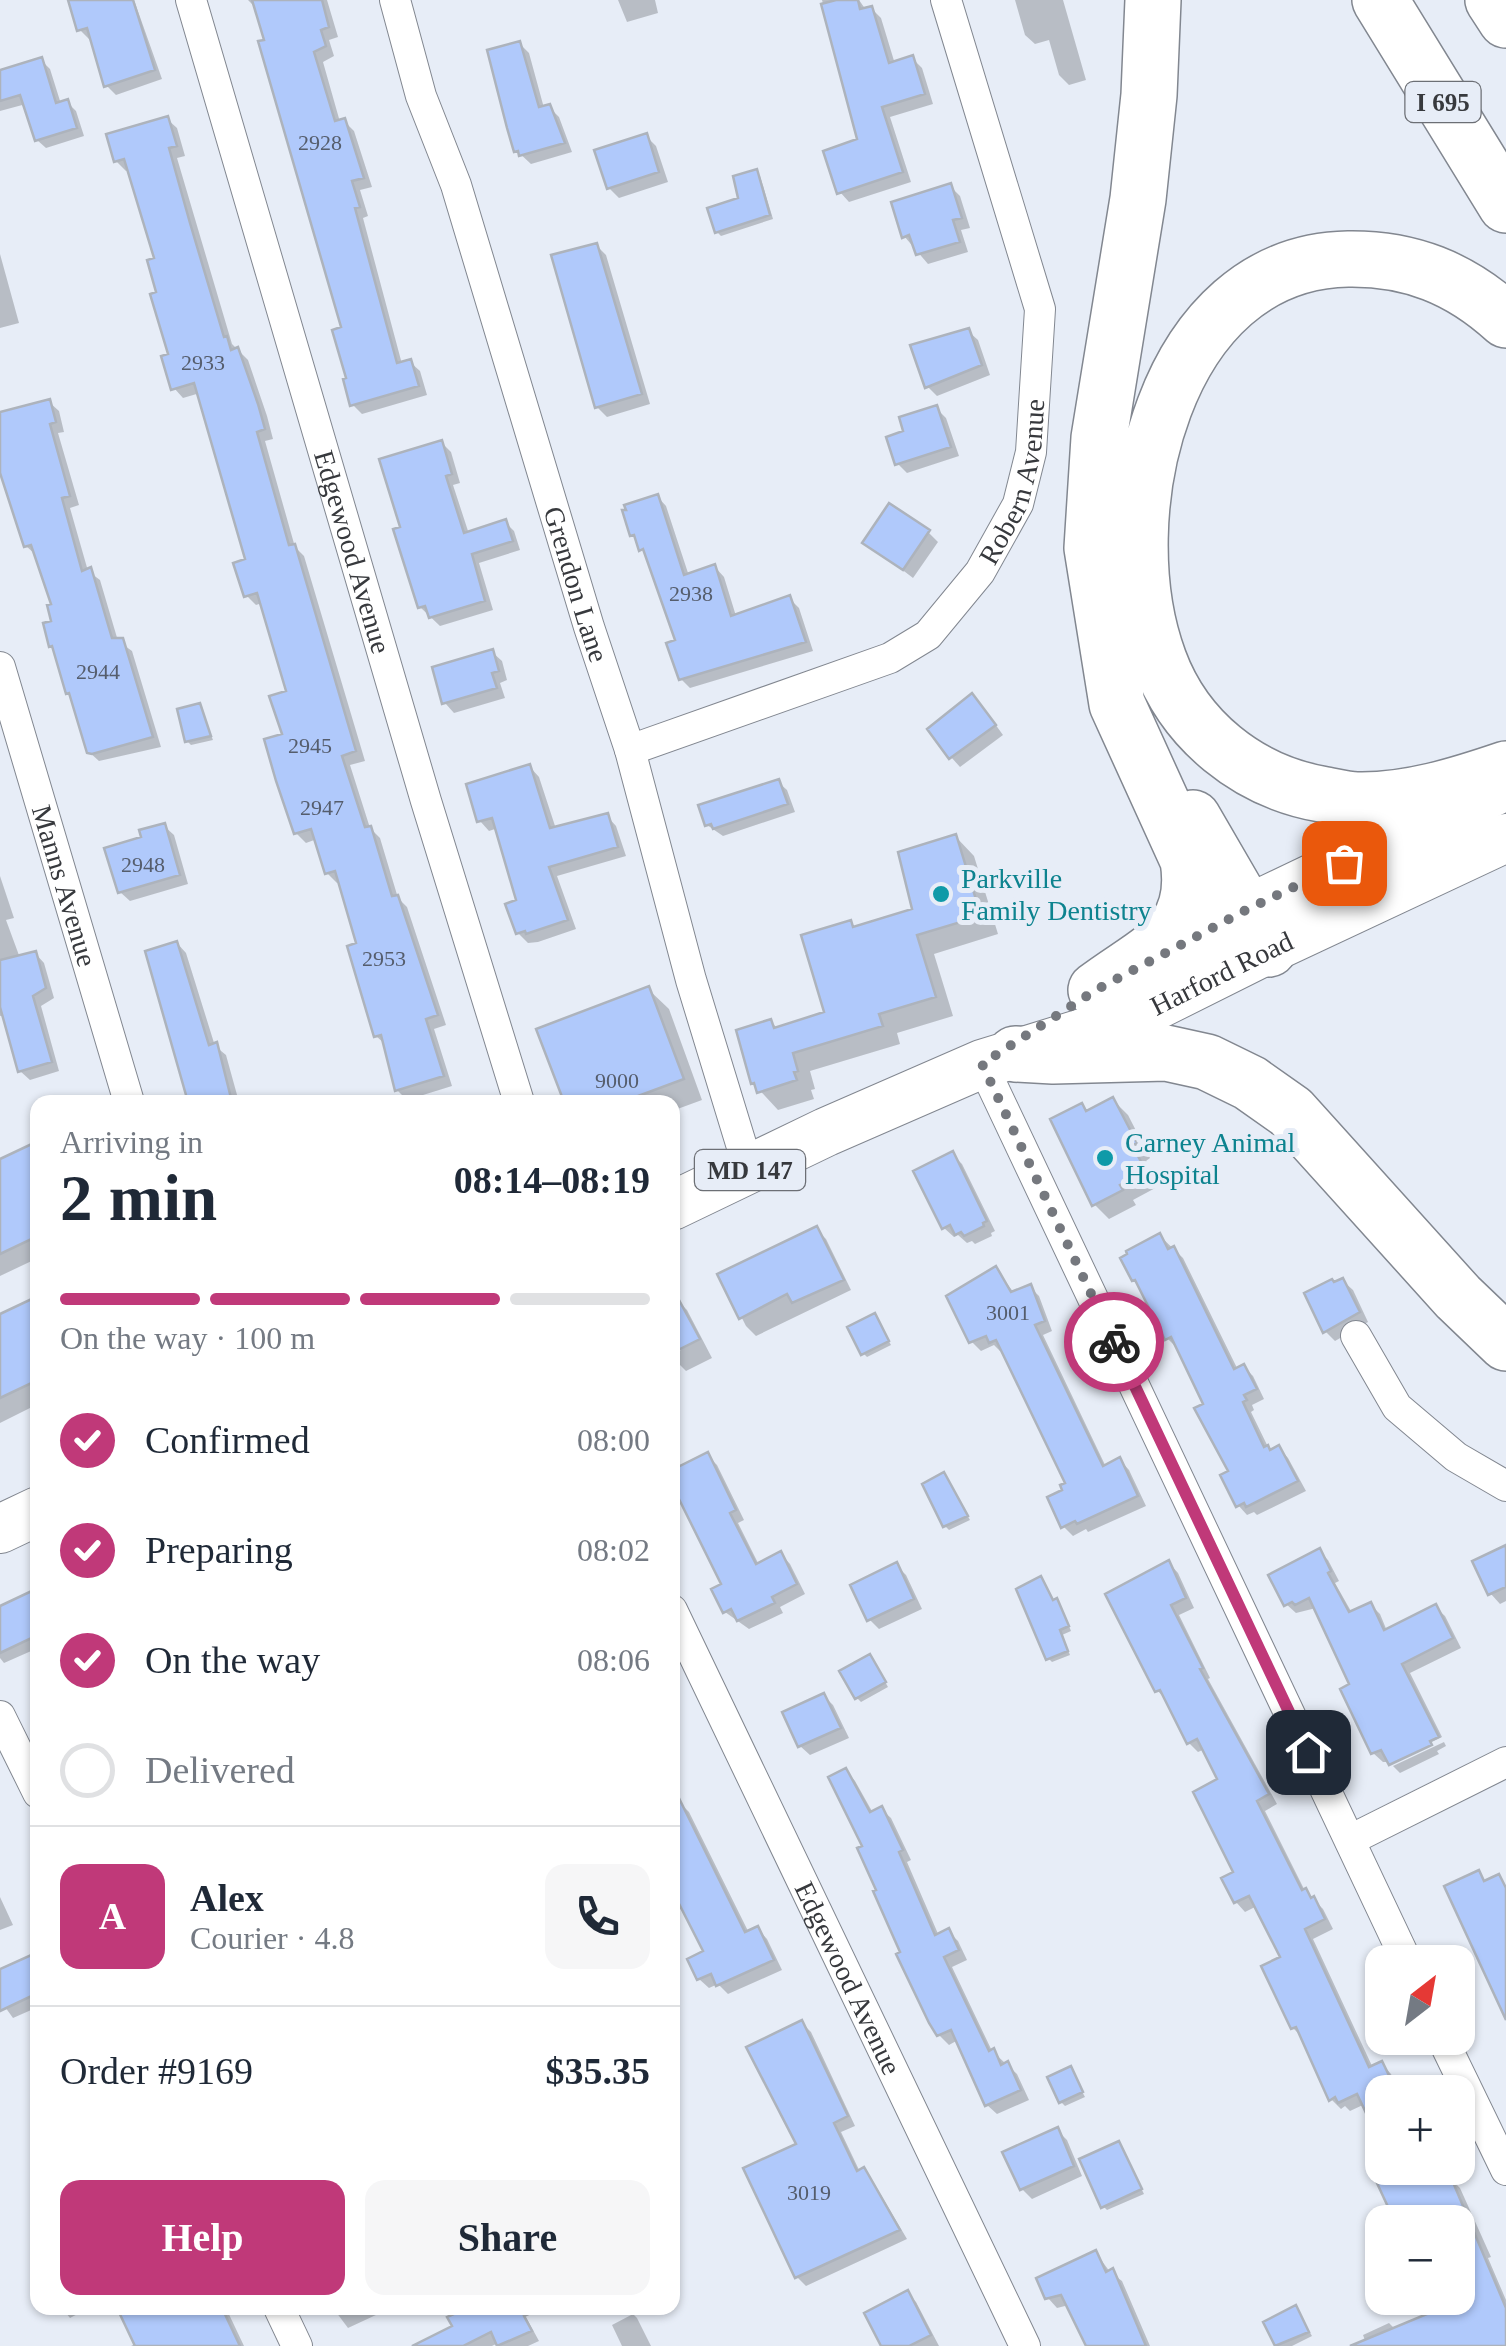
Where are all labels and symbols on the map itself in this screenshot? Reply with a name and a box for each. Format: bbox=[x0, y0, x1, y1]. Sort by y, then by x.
road number: I 695 bbox=[1406, 82, 1480, 122]
house number: 2928 bbox=[298, 130, 342, 155]
house number: 2933 bbox=[181, 350, 225, 375]
street label: Robern Avenue bbox=[972, 398, 1050, 569]
street label: Edgewood Avenue bbox=[308, 446, 397, 657]
street label: Grendon Lane bbox=[538, 503, 615, 666]
house number: 2938 bbox=[669, 581, 713, 606]
house number: 2944 bbox=[76, 659, 120, 684]
house number: 2945 bbox=[288, 733, 332, 758]
house number: 2947 bbox=[300, 795, 344, 820]
street label: Manns Avenue bbox=[26, 801, 103, 970]
pin bbox=[1302, 821, 1387, 906]
house number: 2948 bbox=[121, 852, 165, 877]
place label: Parkville Family Dentistry bbox=[961, 863, 1152, 926]
marker: Parkville Family Dentistry bbox=[930, 883, 952, 905]
street label: Harford Road bbox=[1145, 925, 1297, 1021]
house number: 2953 bbox=[362, 946, 406, 971]
house number: 9000 bbox=[595, 1068, 639, 1093]
place label: Carney Animal Hospital bbox=[1125, 1127, 1296, 1190]
marker: Carney Animal Hospital bbox=[1094, 1147, 1116, 1169]
road number: MD 147 bbox=[695, 1150, 805, 1190]
courier bbox=[1064, 1292, 1164, 1392]
house number: 3001 bbox=[986, 1300, 1030, 1325]
pin bbox=[1266, 1710, 1351, 1795]
street label: Edgewood Avenue bbox=[789, 1876, 908, 2079]
north arrow bbox=[1365, 1945, 1475, 2055]
house number: 3019 bbox=[787, 2180, 831, 2205]

